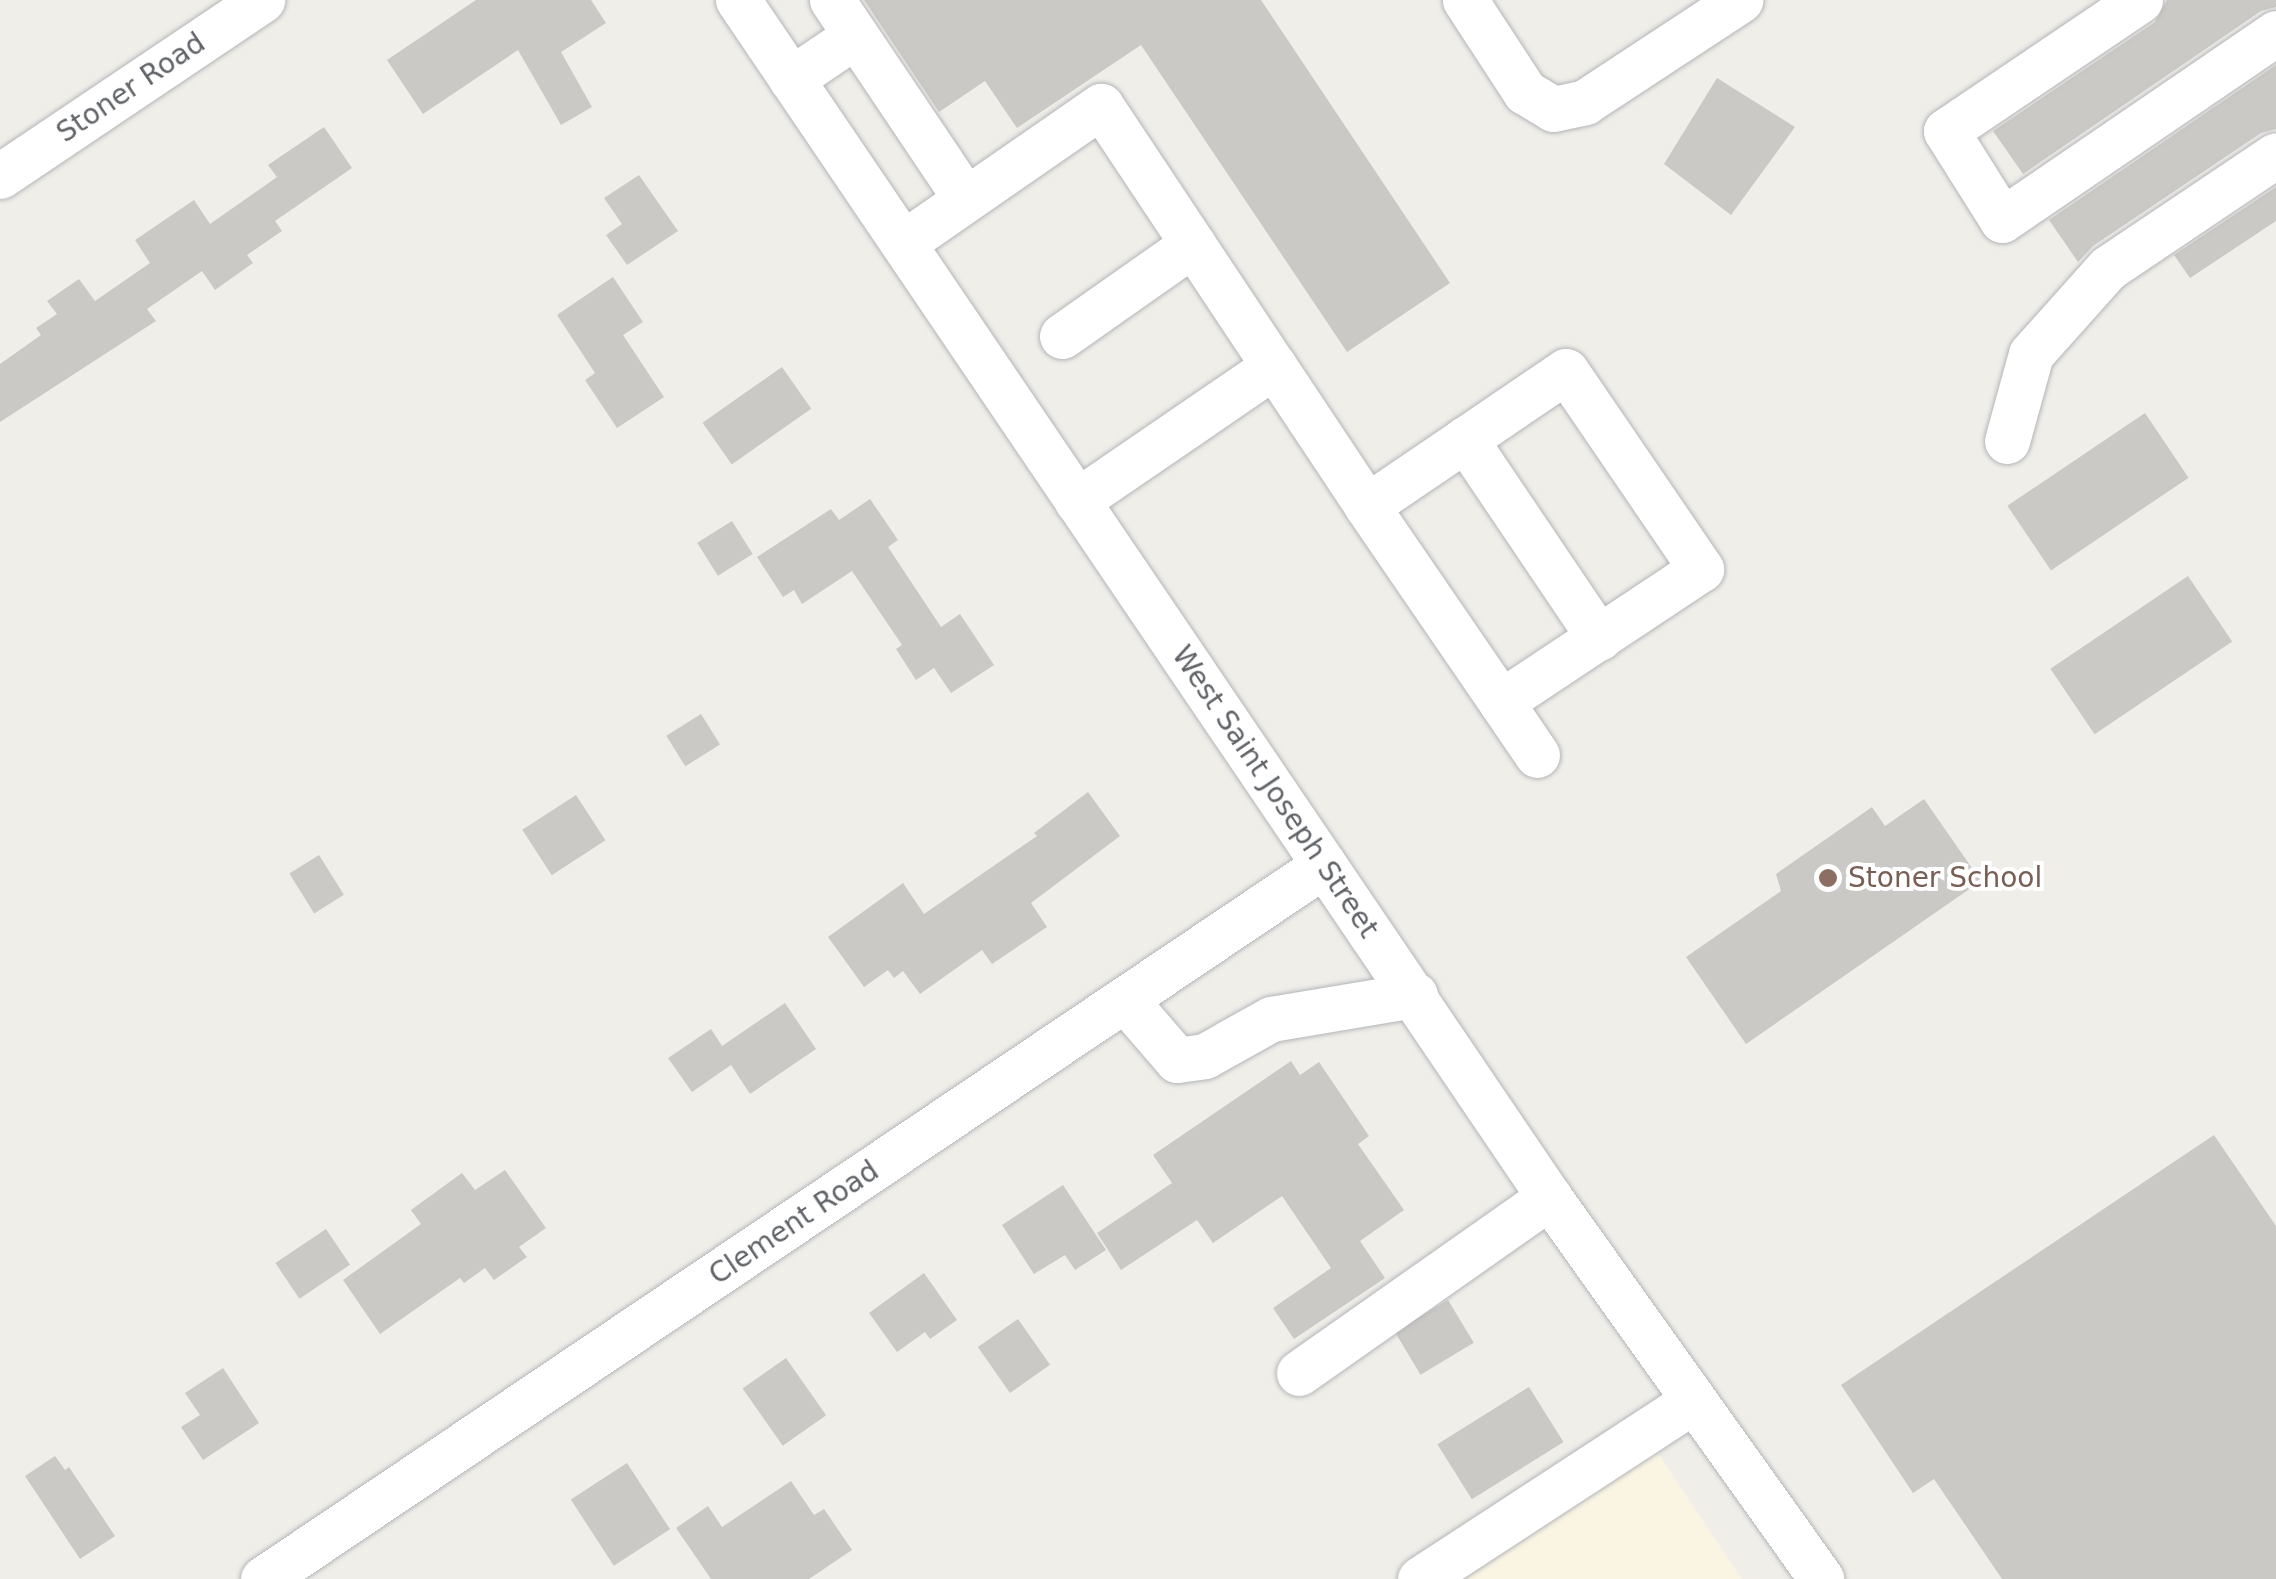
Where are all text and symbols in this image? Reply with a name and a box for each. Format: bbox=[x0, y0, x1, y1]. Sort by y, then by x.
street label: Stoner Road bbox=[51, 26, 211, 150]
street label: West Saint Joseph Street bbox=[1165, 640, 1385, 944]
place label: Stoner School bbox=[1848, 861, 2042, 895]
marker: Stoner School bbox=[1817, 867, 1839, 889]
street label: Clement Road bbox=[703, 1154, 885, 1292]

